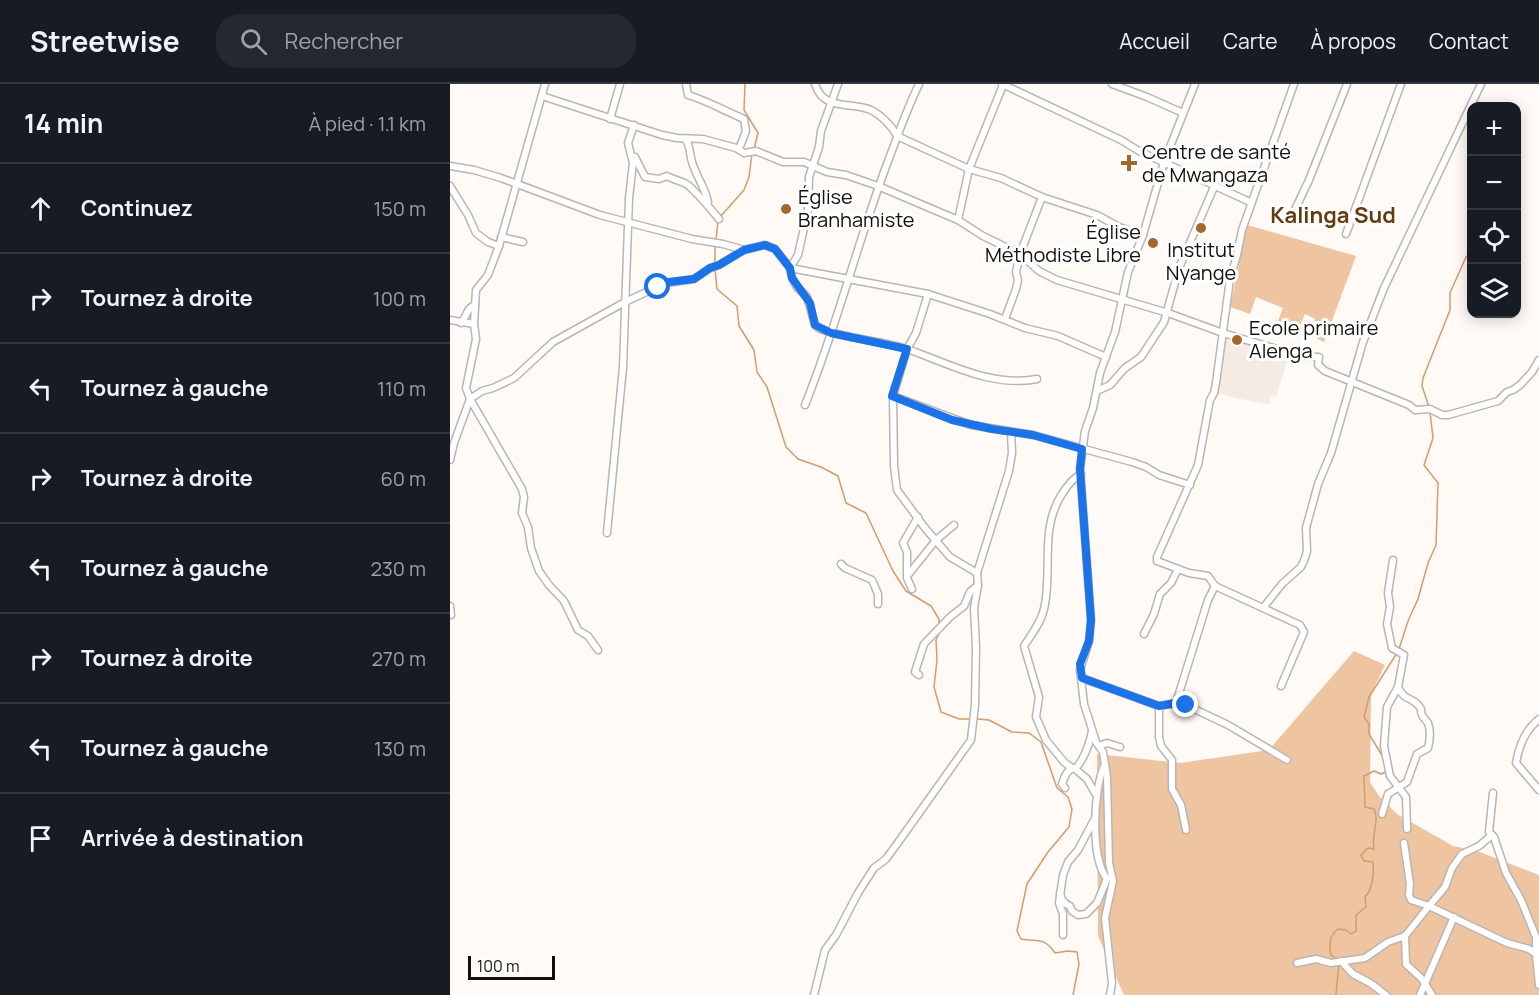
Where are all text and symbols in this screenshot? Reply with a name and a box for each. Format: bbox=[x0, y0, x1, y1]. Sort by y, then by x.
search box bbox=[216, 14, 636, 68]
text: Streetwise bbox=[30, 22, 180, 60]
icon: search bbox=[237, 25, 270, 58]
text: Rechercher bbox=[285, 26, 403, 56]
text: Accueil bbox=[1119, 27, 1190, 55]
text: Carte bbox=[1223, 27, 1277, 55]
text: À propos bbox=[1310, 27, 1396, 55]
text: Contact bbox=[1429, 27, 1509, 55]
map controls bbox=[1467, 102, 1521, 318]
button: + bbox=[1467, 102, 1521, 156]
text: 14 min bbox=[24, 105, 103, 141]
text: À pied · 1.1 km bbox=[308, 110, 426, 137]
place label: Centre de santé de Mwangaza bbox=[1142, 138, 1291, 188]
marker: Centre de santé de Mwangaza bbox=[1120, 154, 1138, 172]
button: − bbox=[1467, 156, 1521, 210]
place label: Église Branhamiste bbox=[798, 183, 914, 233]
icon: ahead bbox=[24, 192, 57, 225]
text: Continuez bbox=[81, 193, 193, 223]
text: 150 m bbox=[373, 195, 426, 222]
district label: Kalinga Sud bbox=[1270, 200, 1396, 230]
marker: Église Branhamiste bbox=[779, 202, 793, 216]
button: locate bbox=[1467, 210, 1521, 264]
place label: Église Méthodiste Libre bbox=[985, 218, 1141, 268]
marker: Institut Nyange bbox=[1194, 221, 1208, 235]
marker: Église Méthodiste Libre bbox=[1146, 236, 1160, 250]
place label: Institut Nyange bbox=[1166, 236, 1236, 286]
button: layers bbox=[1467, 264, 1521, 318]
route start bbox=[644, 273, 670, 299]
icon: right bbox=[24, 282, 57, 315]
text: Tournez à droite bbox=[81, 283, 253, 313]
text: 100 m bbox=[373, 285, 426, 312]
place label: Ecole primaire Alenga bbox=[1249, 314, 1379, 364]
marker: Ecole primaire Alenga bbox=[1230, 333, 1244, 347]
icon: left bbox=[24, 372, 57, 405]
text: Tournez à gauche bbox=[81, 373, 268, 403]
text: 110 m bbox=[377, 375, 426, 402]
icon: right bbox=[24, 462, 57, 495]
text: Tournez à droite bbox=[81, 463, 253, 493]
text: 60 m bbox=[380, 465, 426, 492]
icon: left bbox=[24, 552, 57, 585]
text: Tournez à gauche bbox=[81, 553, 268, 583]
text: 230 m bbox=[370, 555, 426, 582]
icon: right bbox=[24, 642, 57, 675]
text: Tournez à droite bbox=[81, 643, 253, 673]
text: 270 m bbox=[371, 645, 426, 672]
route end bbox=[1172, 691, 1198, 717]
icon: left bbox=[24, 732, 57, 765]
text: Tournez à gauche bbox=[81, 733, 268, 763]
text: 130 m bbox=[374, 735, 426, 762]
icon: arrive bbox=[24, 822, 57, 855]
text: Arrivée à destination bbox=[81, 823, 304, 853]
scale bar bbox=[468, 953, 555, 980]
text: 100 m bbox=[477, 955, 520, 977]

